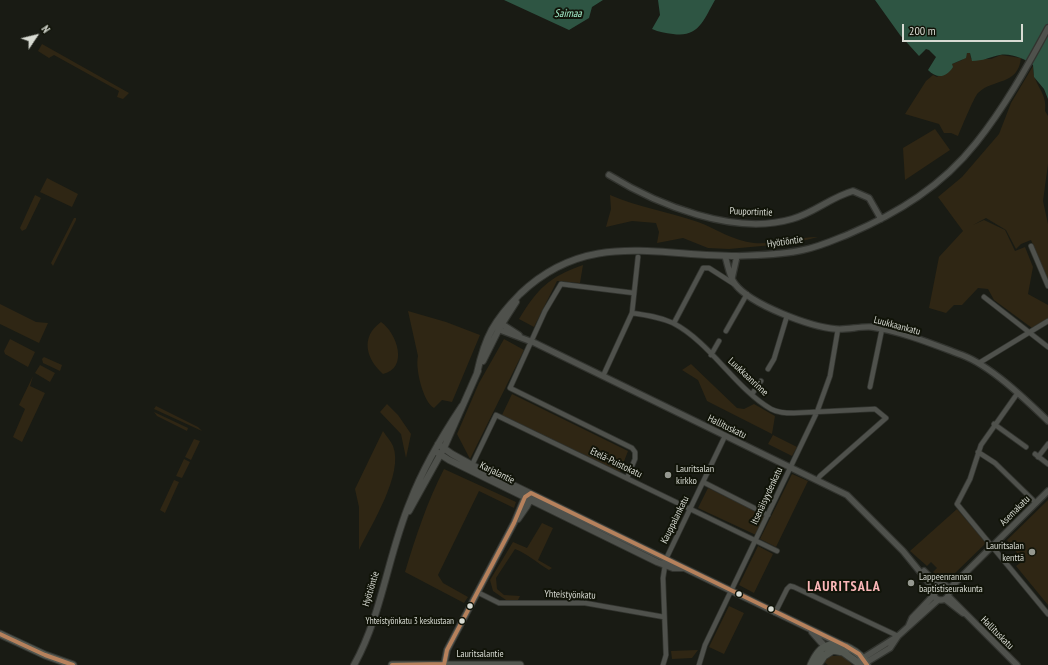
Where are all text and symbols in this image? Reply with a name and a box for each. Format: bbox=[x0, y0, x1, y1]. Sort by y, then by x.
water label: Saimaa bbox=[554, 7, 582, 21]
north arrow bbox=[16, 16, 56, 56]
scale bar bbox=[904, 16, 1025, 42]
text: N bbox=[38, 23, 53, 36]
text: 200 m bbox=[909, 23, 936, 38]
street label: Puuportintie bbox=[729, 205, 773, 219]
street label: Hyötiöntie bbox=[766, 234, 804, 250]
street label: Luukkaankatu bbox=[872, 314, 922, 338]
street label: Luukkaanrinne bbox=[725, 355, 771, 399]
street label: Hallituskatu bbox=[706, 412, 748, 442]
street label: Etelä-Puistokatu bbox=[588, 445, 644, 481]
street label: Karjalantie bbox=[478, 459, 516, 487]
place label: Lauritsalan kirkko bbox=[676, 463, 714, 486]
street label: Itsenäisyydenkatu bbox=[748, 465, 786, 527]
marker: Lauritsalan kirkko bbox=[663, 470, 673, 480]
street label: Asemakatu bbox=[997, 493, 1033, 529]
street label: Kauppalankatu bbox=[658, 494, 692, 546]
place label: Lauritsalan kenttä bbox=[986, 540, 1024, 564]
marker: Lauritsalan kenttä bbox=[1027, 547, 1037, 557]
street label: Hyötiöntie bbox=[360, 570, 382, 608]
place label: Lappeenrannan baptistiseurakunta bbox=[919, 571, 983, 594]
marker: Lappeenrannan baptistiseurakunta bbox=[906, 578, 916, 588]
district label: LAURITSALA bbox=[807, 579, 881, 595]
street label: Yhteistyönkatu bbox=[544, 588, 596, 602]
unlabelled marker bbox=[734, 589, 744, 599]
unlabelled marker bbox=[465, 601, 475, 611]
unlabelled marker bbox=[766, 604, 776, 614]
street label: Hallituskatu bbox=[978, 614, 1016, 652]
place label: Yhteistyönkatu 3 keskustaan bbox=[366, 616, 454, 626]
marker: Yhteistyönkatu 3 keskustaan bbox=[457, 616, 467, 626]
street label: Lauritsalantie bbox=[456, 648, 504, 660]

